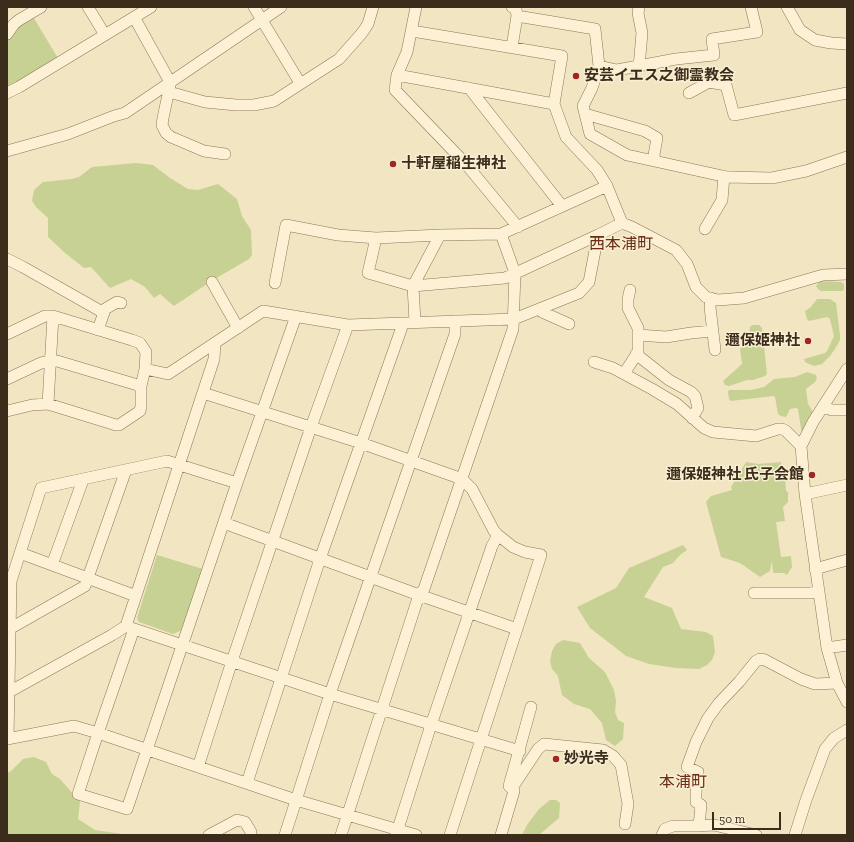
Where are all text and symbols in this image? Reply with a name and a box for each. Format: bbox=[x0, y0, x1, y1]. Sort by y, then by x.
place label: 安芸イエス之御霊教会 bbox=[584, 67, 734, 85]
marker: 安芸イエス之御霊教会 bbox=[571, 71, 581, 81]
place label: 十軒屋稲生神社 bbox=[401, 155, 506, 173]
marker: 十軒屋稲生神社 bbox=[388, 159, 398, 169]
district label: 西本浦町 bbox=[589, 234, 653, 254]
place label: 邇保姫神社 bbox=[725, 332, 800, 350]
marker: 邇保姫神社 bbox=[803, 336, 813, 346]
place label: 邇保姫神社 氏子会館 bbox=[666, 466, 804, 484]
marker: 邇保姫神社 氏子会館 bbox=[807, 470, 817, 480]
place label: 妙光寺 bbox=[564, 750, 609, 768]
marker: 妙光寺 bbox=[551, 754, 561, 764]
district label: 本浦町 bbox=[659, 772, 707, 792]
scale bar bbox=[714, 804, 783, 830]
text: 50 m bbox=[719, 812, 745, 826]

